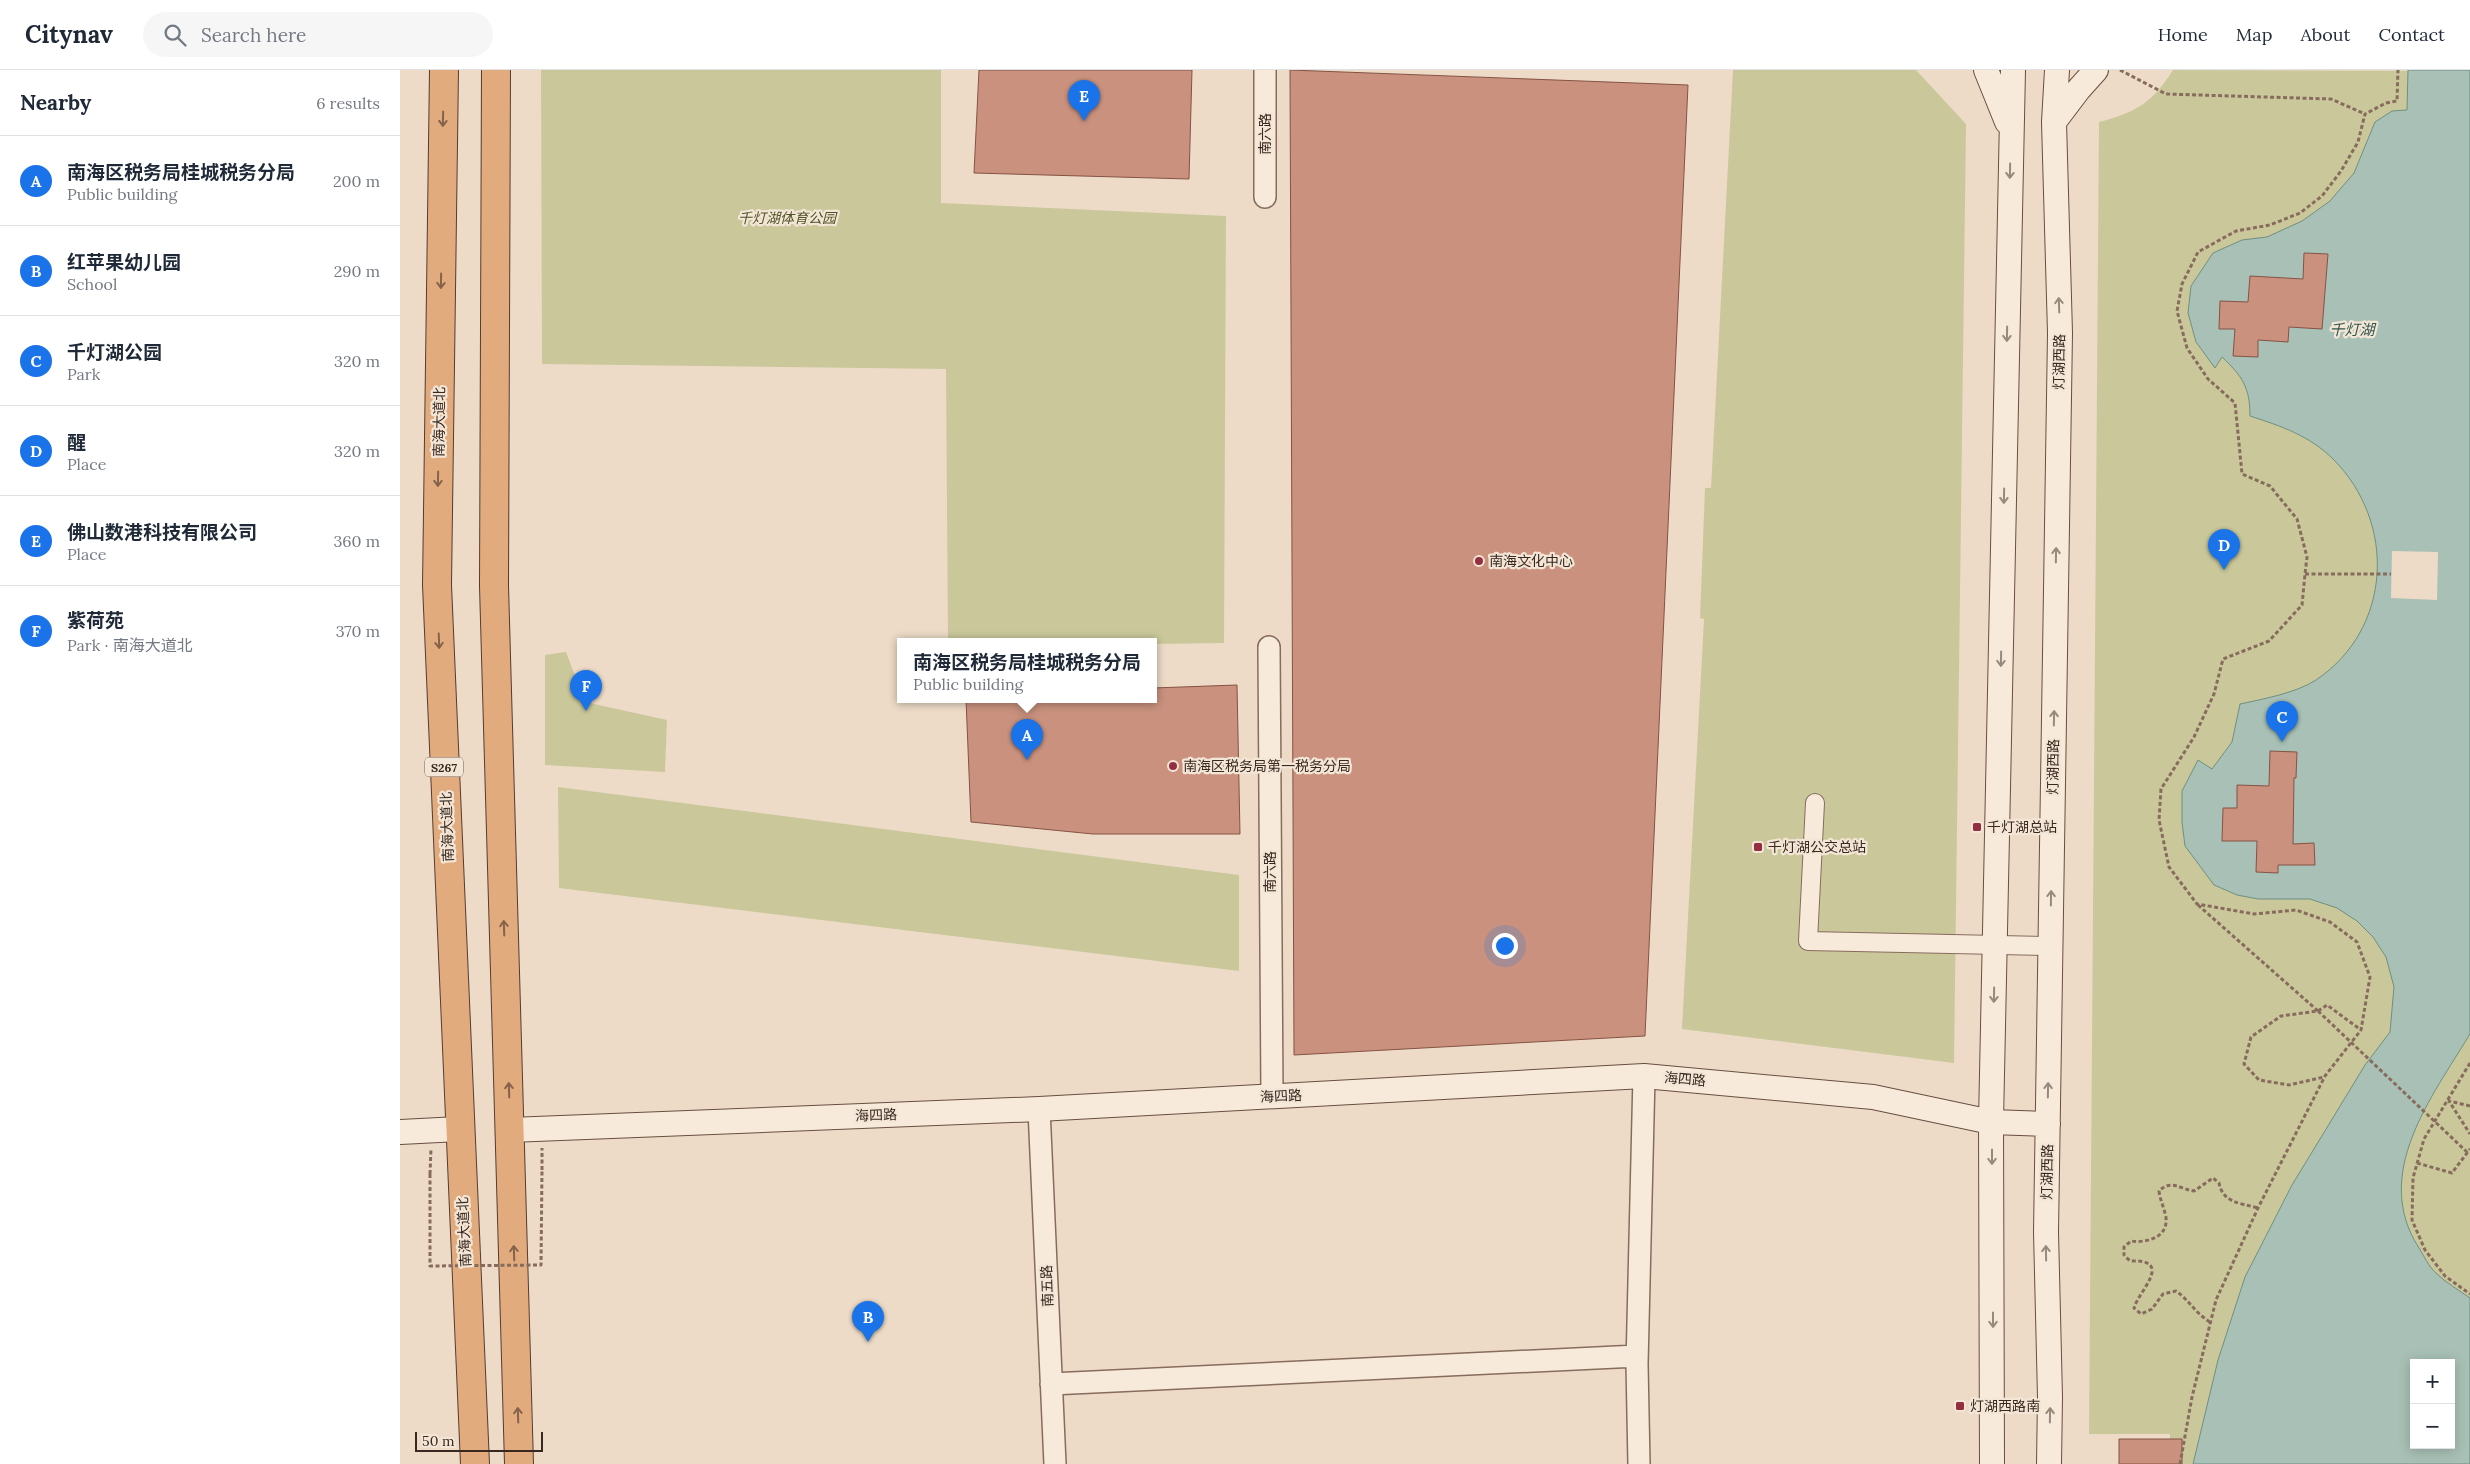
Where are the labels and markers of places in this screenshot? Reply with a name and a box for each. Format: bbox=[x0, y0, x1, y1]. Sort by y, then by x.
pin: E bbox=[1068, 80, 1100, 121]
pin: D bbox=[2208, 529, 2240, 570]
place label: 南海文化中心 bbox=[1489, 552, 1573, 570]
marker: 南海文化中心 bbox=[1473, 555, 1485, 567]
pin: F bbox=[570, 670, 602, 711]
pin: C bbox=[2266, 701, 2298, 742]
pin: A bbox=[1011, 719, 1043, 760]
place label: 南海区税务局第一税务分局 bbox=[1183, 757, 1351, 775]
marker: 南海区税务局第一税务分局 bbox=[1167, 760, 1179, 772]
place label: 千灯湖总站 bbox=[1987, 818, 2057, 836]
marker: 千灯湖总站 bbox=[1971, 821, 1983, 833]
place label: 千灯湖公交总站 bbox=[1768, 838, 1866, 856]
marker: 千灯湖公交总站 bbox=[1752, 841, 1764, 853]
pin: B bbox=[852, 1301, 884, 1342]
place label: 灯湖西路南 bbox=[1970, 1397, 2040, 1415]
marker: 灯湖西路南 bbox=[1954, 1400, 1966, 1412]

